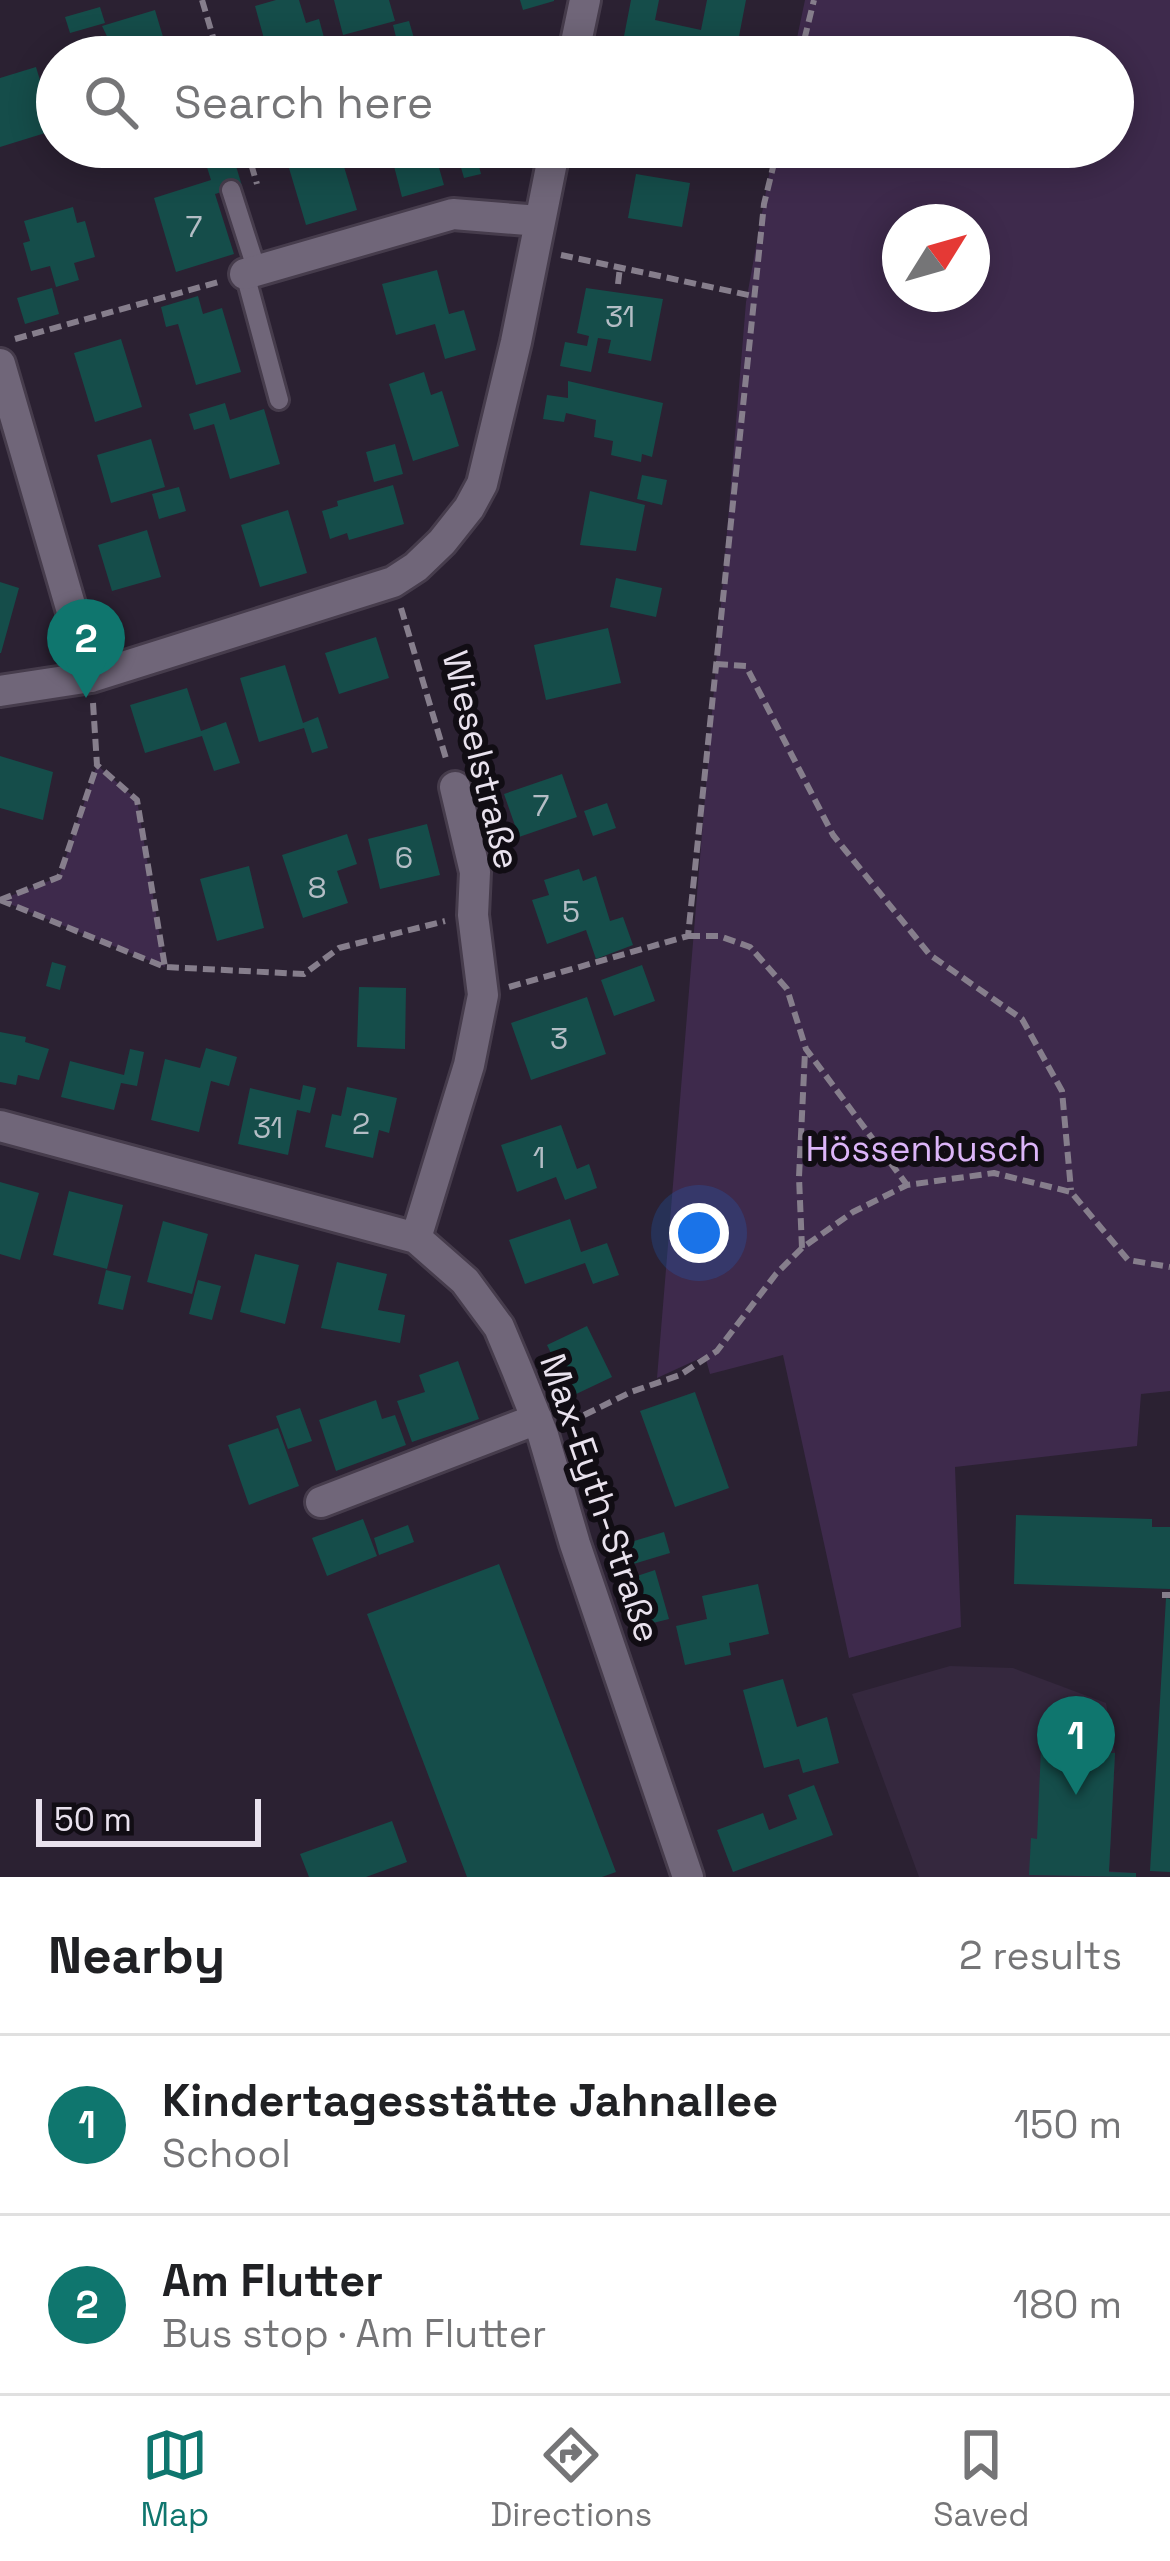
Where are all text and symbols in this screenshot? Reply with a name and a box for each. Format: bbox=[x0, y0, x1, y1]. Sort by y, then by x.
search box bbox=[36, 36, 1134, 168]
icon: search bbox=[78, 69, 144, 135]
text: Search here bbox=[174, 74, 433, 131]
north arrow bbox=[882, 204, 990, 312]
house number: 7 bbox=[186, 207, 202, 246]
house number: 31 bbox=[605, 297, 635, 336]
pin: 2 bbox=[47, 599, 125, 698]
street label: Wieselstraße bbox=[432, 646, 530, 874]
house number: 7 bbox=[533, 786, 549, 825]
house number: 6 bbox=[395, 838, 413, 877]
house number: 8 bbox=[308, 868, 326, 907]
house number: 5 bbox=[562, 892, 580, 931]
house number: 3 bbox=[550, 1019, 568, 1058]
house number: 2 bbox=[352, 1104, 370, 1143]
house number: 31 bbox=[253, 1108, 283, 1147]
park label: Hössenbusch bbox=[806, 1126, 1040, 1172]
house number: 1 bbox=[533, 1138, 545, 1177]
your location bbox=[669, 1203, 729, 1263]
street label: Max-Eyth-Straße bbox=[529, 1348, 671, 1648]
pin: 1 bbox=[1037, 1696, 1115, 1795]
scale bar bbox=[36, 1793, 261, 1846]
text: 50 m bbox=[54, 1799, 132, 1841]
text: Nearby bbox=[48, 1923, 225, 1988]
text: 2 results bbox=[959, 1931, 1122, 1980]
text: Kindertagesstätte Jahnallee bbox=[162, 2072, 778, 2129]
text: 1 bbox=[78, 2100, 96, 2149]
text: 150 m bbox=[1014, 2100, 1122, 2149]
text: School bbox=[162, 2129, 291, 2178]
text: Am Flutter bbox=[162, 2252, 383, 2309]
text: 2 bbox=[75, 2280, 99, 2329]
text: 180 m bbox=[1013, 2280, 1122, 2329]
text: Bus stop · Am Flutter bbox=[162, 2309, 547, 2358]
tab: Map bbox=[141, 2422, 209, 2536]
tab: Directions bbox=[490, 2422, 652, 2536]
tab: Saved bbox=[933, 2422, 1029, 2536]

